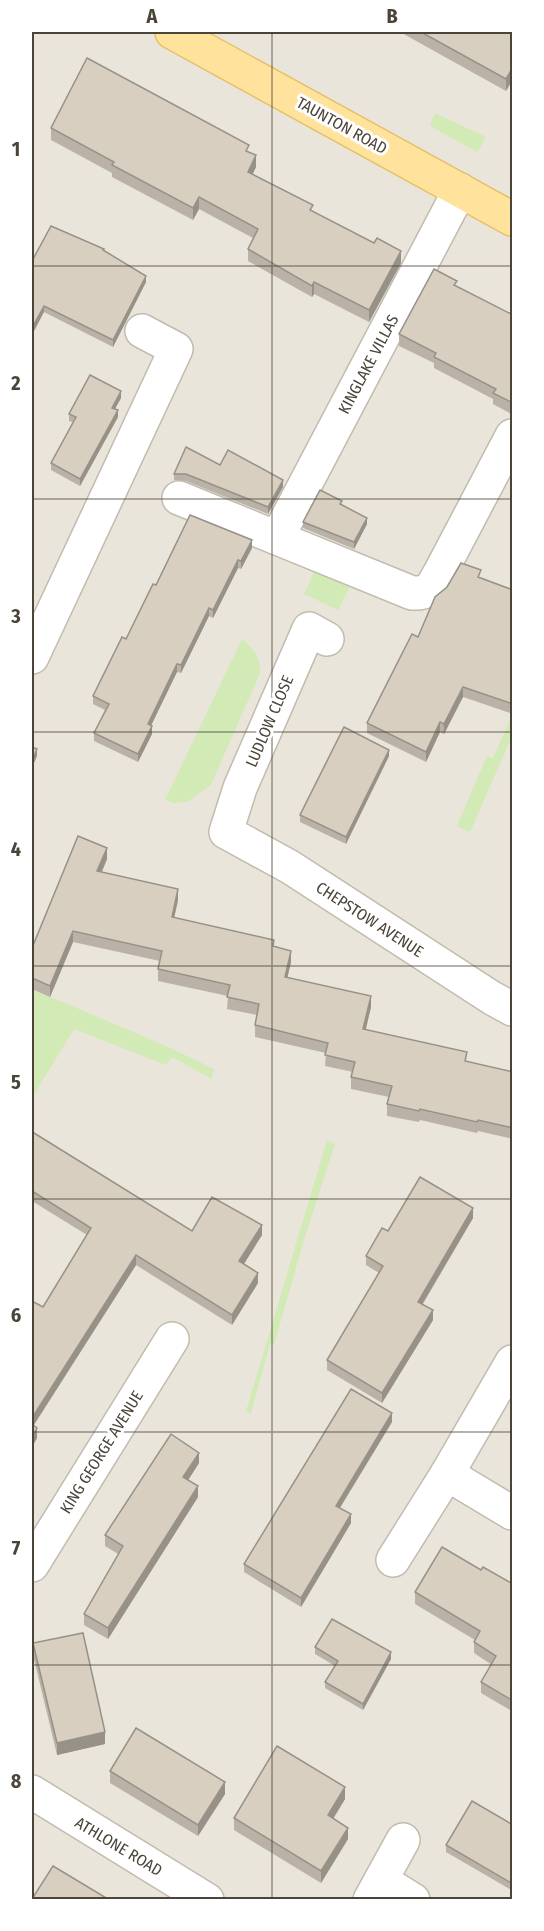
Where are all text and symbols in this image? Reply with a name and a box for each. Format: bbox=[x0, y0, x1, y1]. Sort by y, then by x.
text: A bbox=[146, 4, 159, 28]
text: B bbox=[386, 4, 398, 28]
street label: TAUNTON ROAD bbox=[293, 93, 390, 158]
text: 1 bbox=[12, 137, 20, 161]
street label: KINGLAKE VILLAS bbox=[334, 311, 403, 417]
text: 2 bbox=[10, 371, 21, 395]
text: 3 bbox=[10, 604, 21, 628]
street label: LUDLOW CLOSE bbox=[242, 673, 297, 770]
text: 4 bbox=[11, 837, 21, 861]
street label: CHEPSTOW AVENUE bbox=[313, 878, 427, 961]
text: 5 bbox=[11, 1070, 21, 1094]
text: 6 bbox=[11, 1303, 21, 1327]
street label: KING GEORGE AVENUE bbox=[56, 1387, 147, 1517]
text: 7 bbox=[12, 1536, 21, 1560]
text: 8 bbox=[11, 1769, 22, 1793]
street label: ATHLONE ROAD bbox=[72, 1813, 166, 1880]

